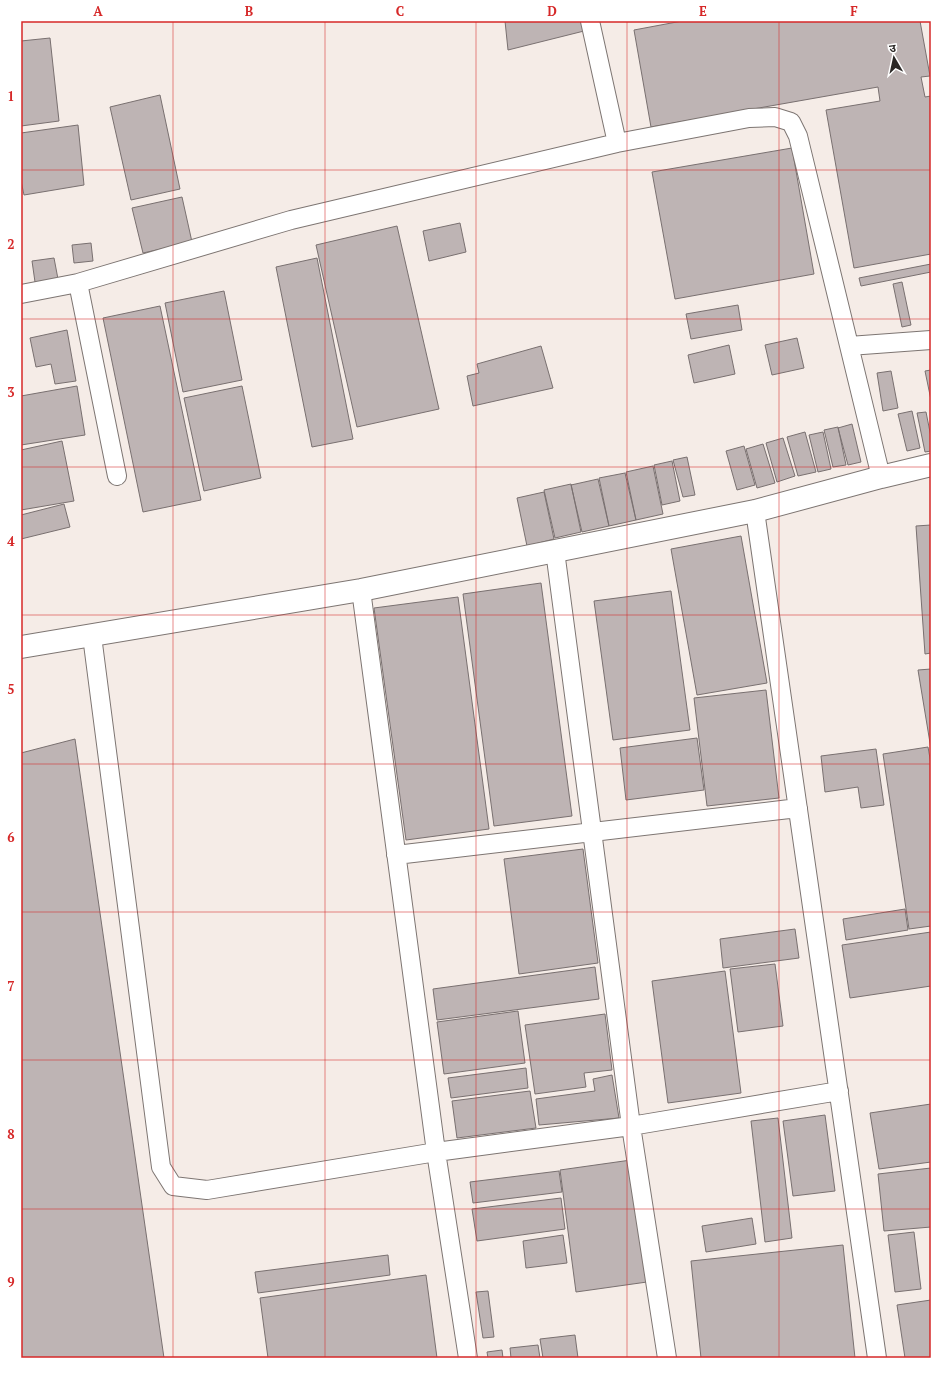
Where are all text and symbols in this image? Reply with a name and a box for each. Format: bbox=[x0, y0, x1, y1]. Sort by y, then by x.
text: A bbox=[93, 2, 103, 20]
text: B bbox=[245, 2, 253, 20]
text: C bbox=[396, 2, 404, 20]
text: D bbox=[547, 2, 557, 20]
text: E bbox=[699, 2, 707, 20]
text: F bbox=[850, 2, 858, 20]
north arrow bbox=[874, 38, 914, 78]
text: उ bbox=[888, 41, 897, 56]
text: 1 bbox=[7, 87, 15, 105]
text: 2 bbox=[7, 235, 15, 253]
text: 3 bbox=[7, 383, 15, 401]
text: 4 bbox=[7, 532, 15, 550]
text: 5 bbox=[7, 680, 15, 698]
text: 6 bbox=[7, 828, 15, 846]
text: 7 bbox=[7, 977, 15, 995]
text: 8 bbox=[7, 1125, 15, 1143]
text: 9 bbox=[7, 1273, 15, 1291]

